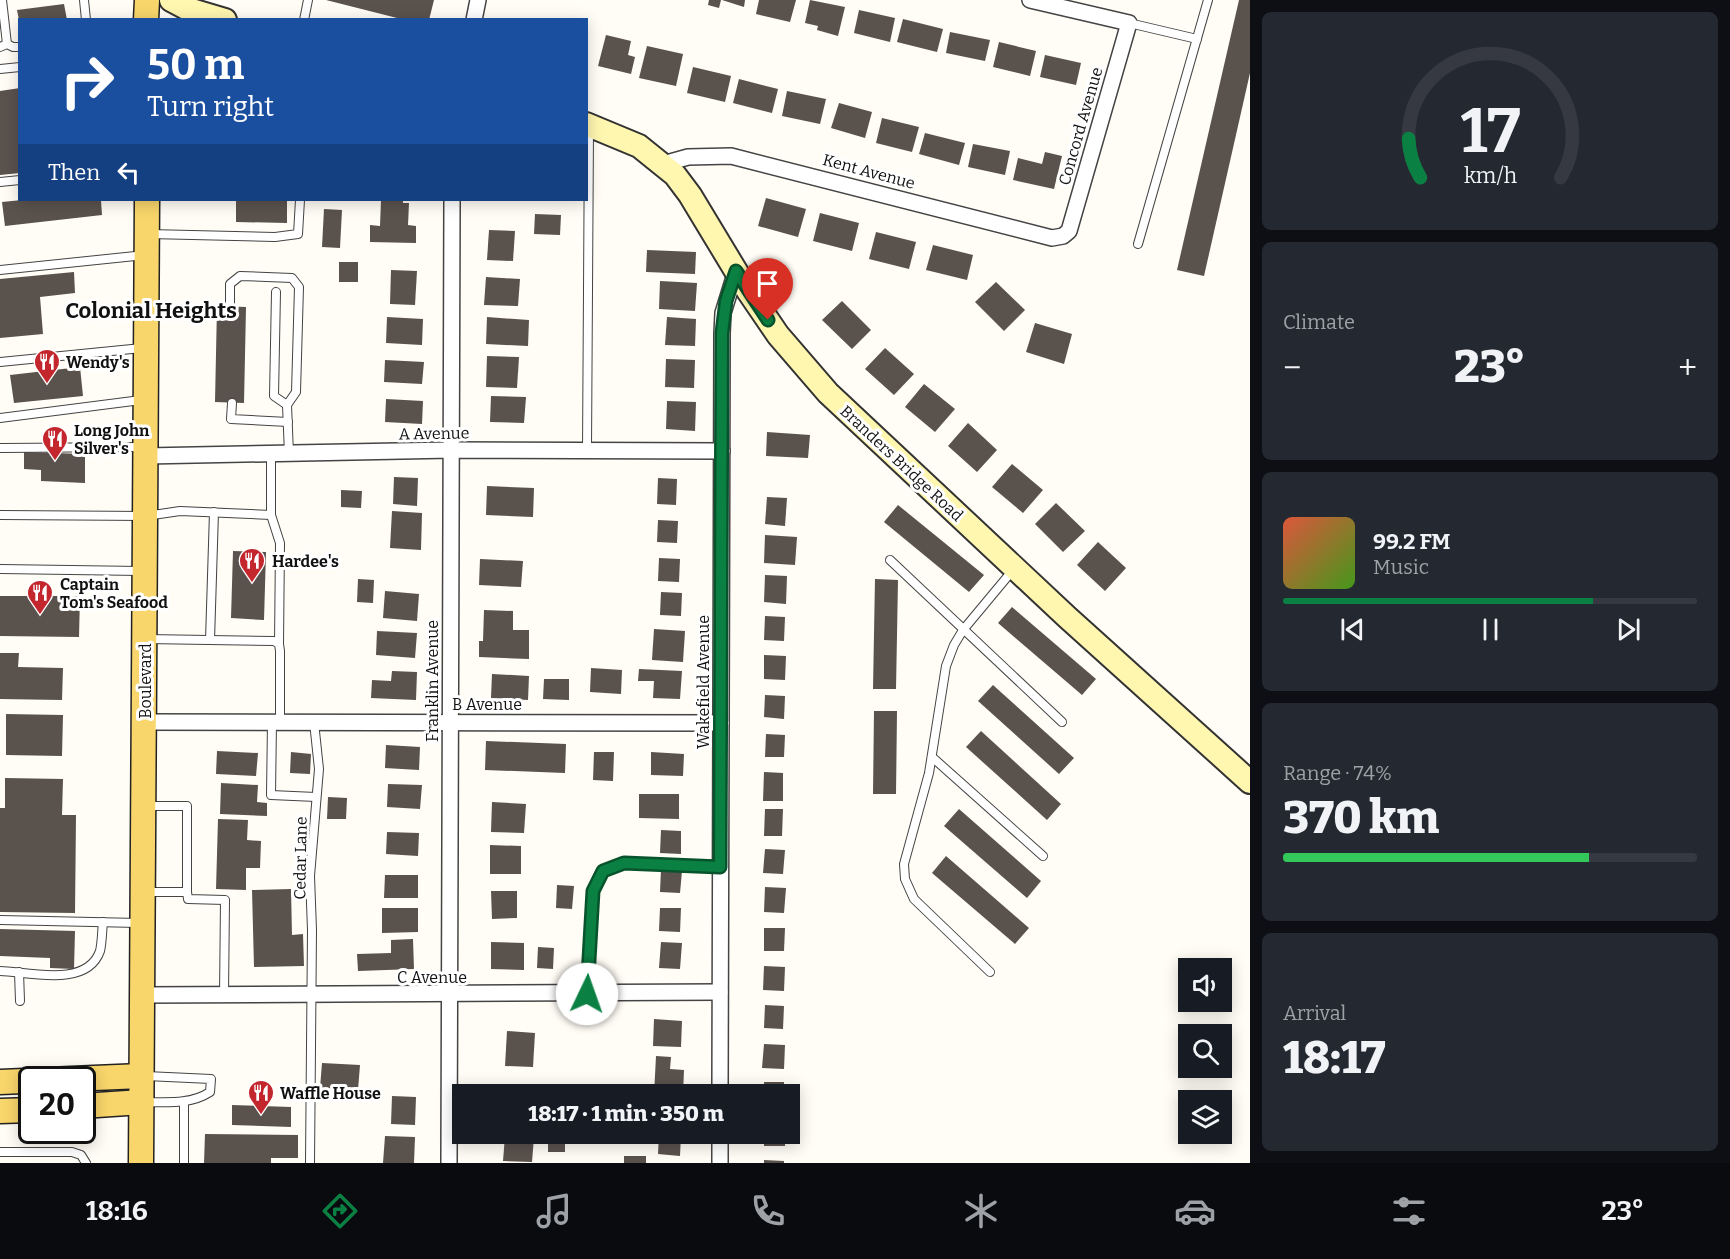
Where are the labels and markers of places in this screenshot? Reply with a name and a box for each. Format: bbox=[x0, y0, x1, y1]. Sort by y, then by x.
pin bbox=[742, 258, 793, 320]
restaurant icon: Wendy's bbox=[32, 347, 62, 385]
place label: Wendy's bbox=[66, 353, 130, 372]
place label: Long John Silver's bbox=[74, 421, 150, 458]
restaurant icon: Long John Silver's bbox=[40, 424, 70, 462]
restaurant icon: Hardee's bbox=[237, 546, 267, 584]
place label: Hardee's bbox=[272, 552, 339, 571]
place label: Captain Tom's Seafood bbox=[60, 575, 168, 612]
restaurant icon: Captain Tom's Seafood bbox=[25, 578, 55, 616]
restaurant icon: Waffle House bbox=[246, 1078, 276, 1116]
place label: Waffle House bbox=[280, 1084, 381, 1103]

